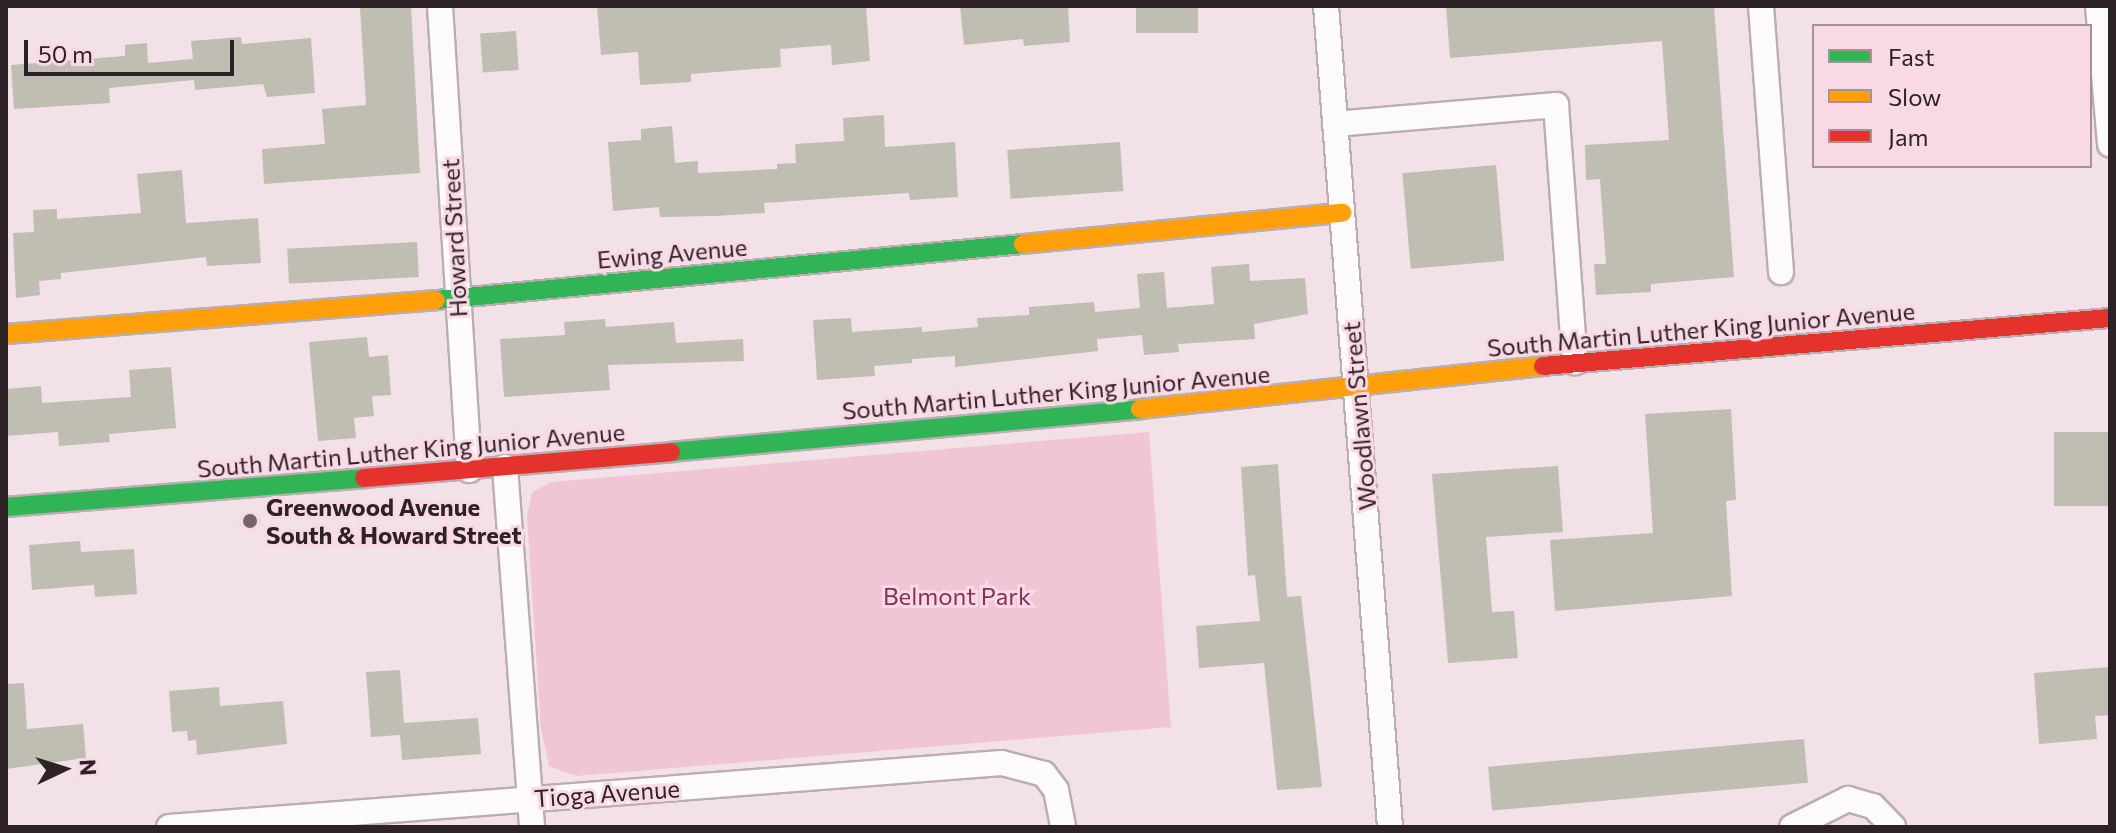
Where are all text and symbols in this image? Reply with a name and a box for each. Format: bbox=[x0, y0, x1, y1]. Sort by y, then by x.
scale bar bbox=[28, 24, 238, 74]
legend bbox=[1812, 24, 2092, 168]
text: 50 m bbox=[38, 39, 93, 68]
text: Fast bbox=[1888, 42, 1935, 71]
text: Slow bbox=[1888, 82, 1941, 111]
text: Jam bbox=[1888, 122, 1928, 151]
street label: Howard Street bbox=[435, 158, 473, 318]
street label: Ewing Avenue bbox=[596, 232, 748, 274]
street label: South Martin Luther King Junior Avenue bbox=[1486, 296, 1916, 362]
street label: Woodlawn Street bbox=[1336, 321, 1382, 511]
street label: South Martin Luther King Junior Avenue bbox=[841, 359, 1271, 425]
street label: South Martin Luther King Junior Avenue bbox=[196, 417, 626, 483]
place label: Greenwood Avenue South & Howard Street bbox=[266, 493, 522, 549]
marker: Greenwood Avenue South & Howard Street bbox=[241, 512, 259, 530]
park label: Belmont Park bbox=[883, 582, 1031, 610]
north arrow bbox=[24, 729, 104, 809]
text: N bbox=[74, 758, 102, 776]
street label: Tioga Avenue bbox=[533, 774, 681, 812]

